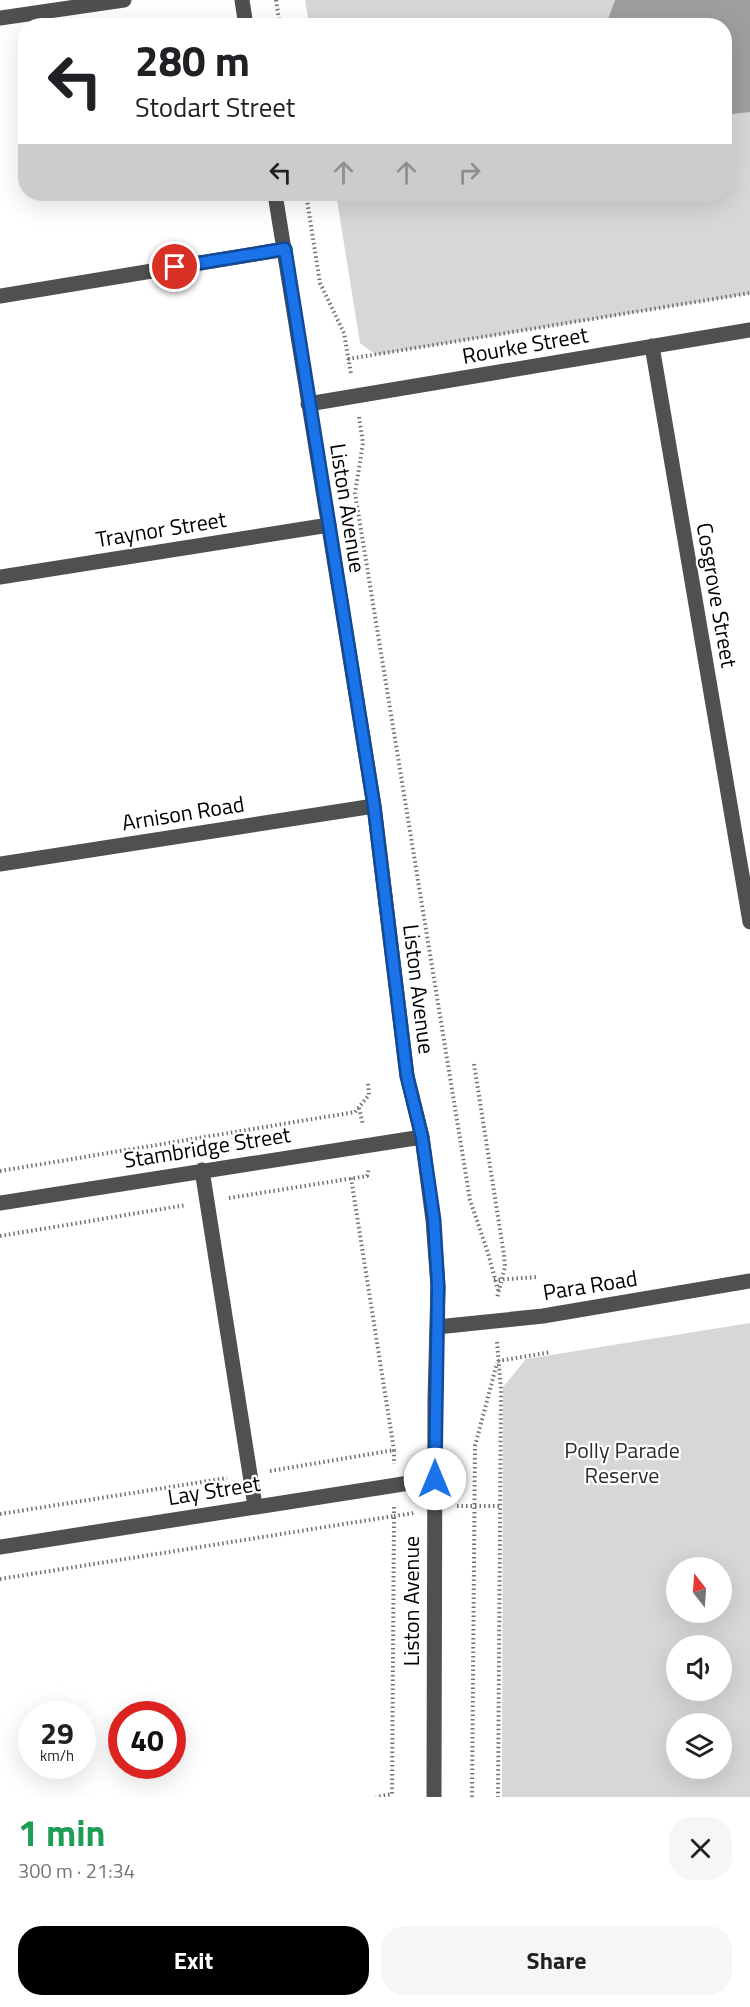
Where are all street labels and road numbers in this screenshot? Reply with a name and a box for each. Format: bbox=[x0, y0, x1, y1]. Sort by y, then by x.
street label: Rourke Street bbox=[459, 317, 591, 373]
street label: Liston Avenue bbox=[321, 441, 375, 575]
street label: Traynor Street bbox=[93, 502, 229, 556]
street label: Cosgrove Street bbox=[688, 520, 747, 670]
street label: Arnison Road bbox=[119, 787, 247, 839]
street label: Liston Avenue bbox=[394, 922, 444, 1056]
street label: Stambridge Street bbox=[121, 1117, 293, 1177]
street label: Para Road bbox=[540, 1261, 640, 1309]
street label: Lay Street bbox=[165, 1466, 263, 1514]
street label: Liston Avenue bbox=[394, 1536, 428, 1666]

